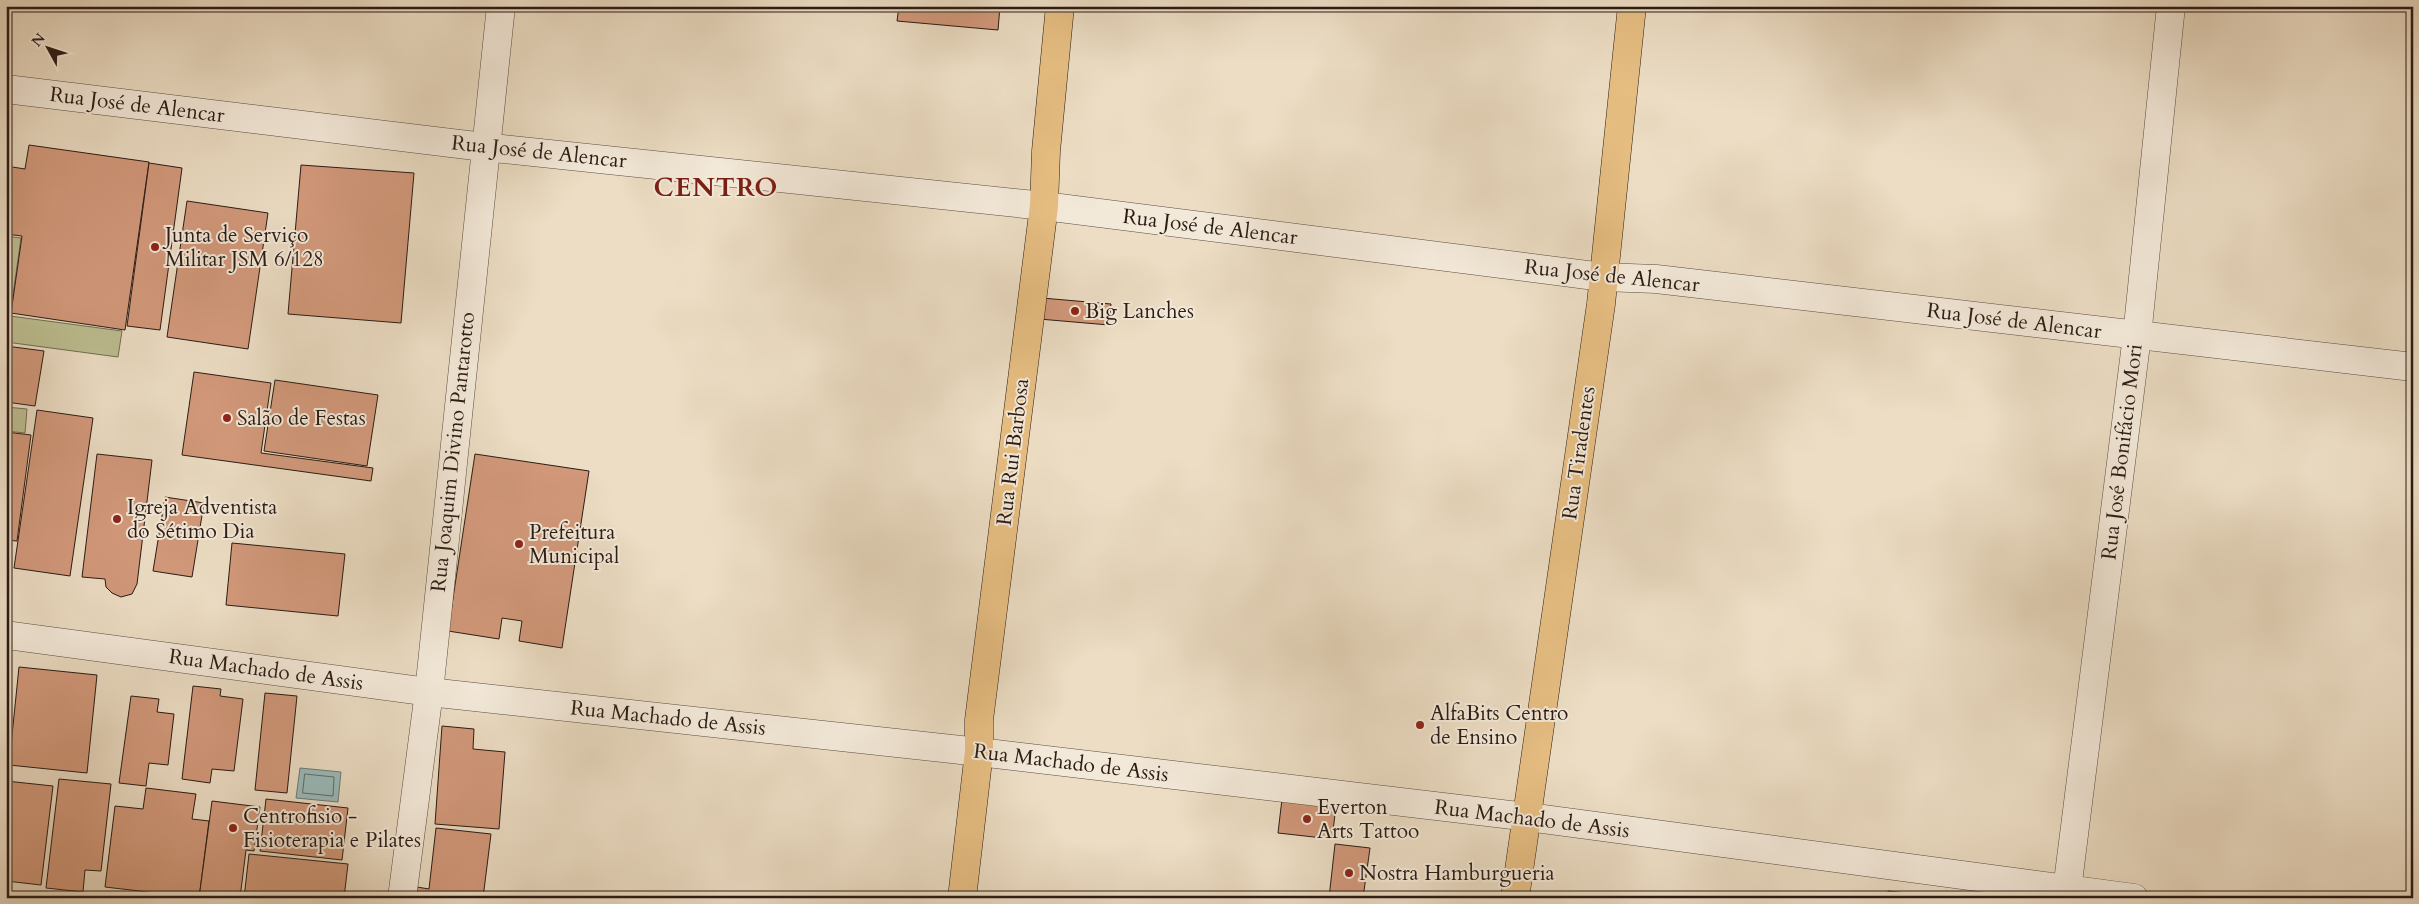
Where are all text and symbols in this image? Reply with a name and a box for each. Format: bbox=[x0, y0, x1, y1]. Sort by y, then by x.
north arrow bbox=[22, 22, 72, 72]
text: N bbox=[27, 29, 50, 51]
street label: Rua José de Alencar bbox=[48, 80, 226, 130]
street label: Rua José de Alencar bbox=[450, 128, 628, 176]
district label: CENTRO bbox=[654, 170, 778, 205]
street label: Rua José de Alencar bbox=[1121, 202, 1299, 252]
place label: Junta de Serviço Militar JSM 6/128 bbox=[162, 221, 324, 274]
marker: Junta de Serviço Militar JSM 6/128 bbox=[149, 241, 161, 253]
street label: Rua José de Alencar bbox=[1523, 252, 1701, 300]
street label: Rua José de Alencar bbox=[1925, 296, 2103, 346]
place label: Big Lanches bbox=[1085, 297, 1194, 326]
marker: Big Lanches bbox=[1069, 305, 1081, 317]
street label: Rua Joaquim Divino Pantarotto bbox=[424, 310, 482, 594]
street label: Rua José Bonifácio Mori bbox=[2094, 342, 2150, 562]
street label: Rua Rui Barbosa bbox=[990, 377, 1036, 527]
street label: Rua Tiradentes bbox=[1555, 384, 1603, 522]
place label: Salão de Festas bbox=[237, 404, 366, 433]
marker: Salão de Festas bbox=[221, 412, 233, 424]
place label: Igreja Adventista do Sétimo Dia bbox=[127, 493, 277, 546]
marker: Igreja Adventista do Sétimo Dia bbox=[111, 513, 123, 525]
place label: Prefeitura Municipal bbox=[529, 518, 619, 571]
marker: Prefeitura Municipal bbox=[513, 538, 525, 550]
street label: Rua Machado de Assis bbox=[167, 642, 365, 698]
street label: Rua Machado de Assis bbox=[569, 693, 767, 743]
place label: AlfaBits Centro de Ensino bbox=[1430, 699, 1568, 752]
marker: AlfaBits Centro de Ensino bbox=[1414, 719, 1426, 731]
street label: Rua Machado de Assis bbox=[972, 737, 1170, 789]
place label: Everton Arts Tattoo bbox=[1317, 793, 1419, 846]
street label: Rua Machado de Assis bbox=[1433, 793, 1631, 845]
place label: Centrofisio - Fisioterapia e Pilates bbox=[243, 802, 421, 855]
marker: Everton Arts Tattoo bbox=[1301, 813, 1313, 825]
marker: Centrofisio - Fisioterapia e Pilates bbox=[227, 822, 239, 834]
place label: Nostra Hamburgueria bbox=[1359, 859, 1555, 888]
marker: Nostra Hamburgueria bbox=[1343, 867, 1355, 879]

